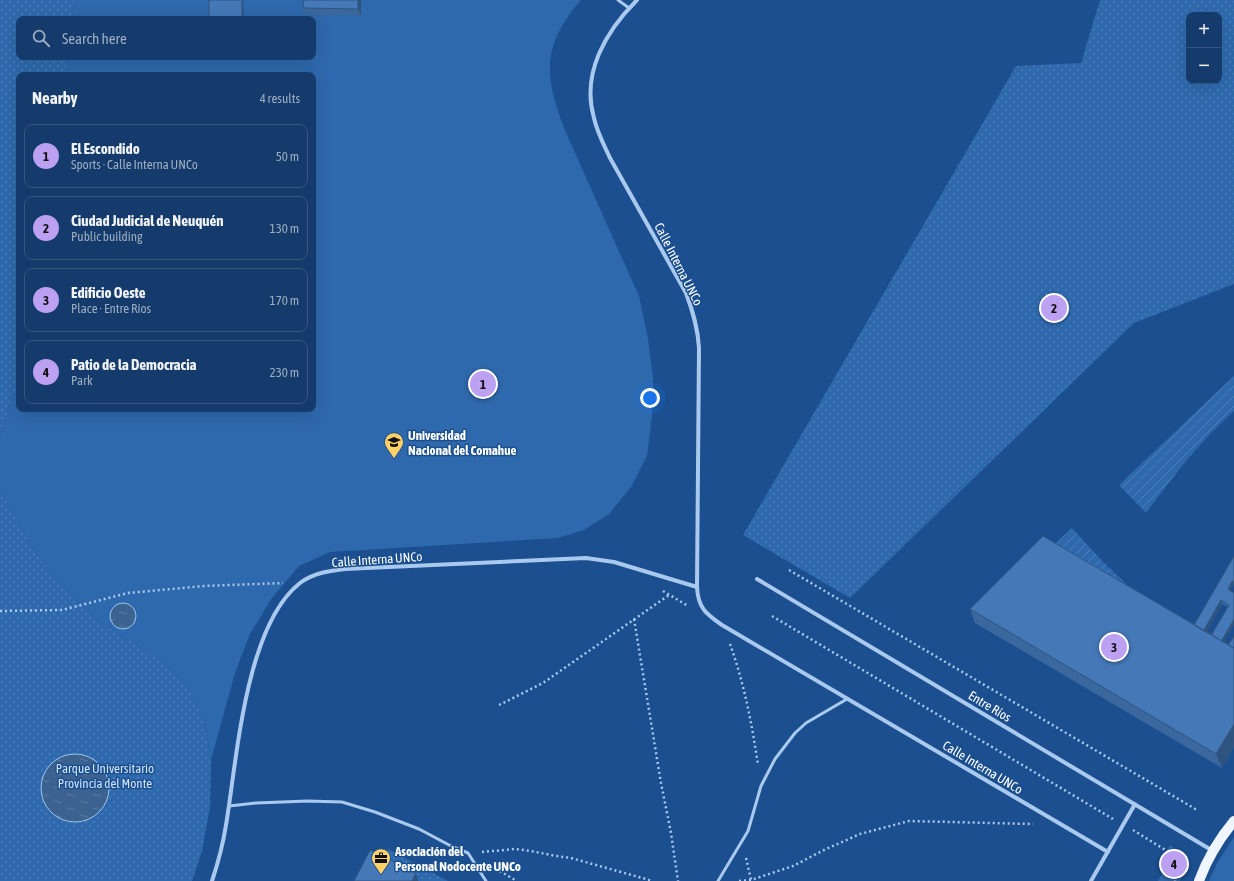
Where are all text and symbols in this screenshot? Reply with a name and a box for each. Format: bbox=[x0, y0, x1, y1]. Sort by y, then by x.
map controls bbox=[1186, 12, 1222, 84]
button: + bbox=[1186, 12, 1222, 48]
search box bbox=[16, 16, 316, 60]
icon: search bbox=[30, 27, 52, 49]
text: Search here bbox=[62, 30, 127, 47]
button: − bbox=[1186, 48, 1222, 84]
text: Nearby bbox=[32, 88, 78, 108]
text: 4 results bbox=[260, 91, 300, 106]
text: El Escondido bbox=[71, 140, 140, 157]
text: 1 bbox=[43, 149, 49, 164]
text: 50 m bbox=[276, 149, 299, 164]
text: Sports · Calle Interna UNCo bbox=[71, 157, 198, 172]
text: Ciudad Judicial de Neuquén bbox=[71, 212, 224, 229]
street label: Calle Interna UNCo bbox=[651, 220, 706, 308]
text: 2 bbox=[43, 221, 49, 236]
text: 130 m bbox=[270, 221, 299, 236]
text: Public building bbox=[71, 229, 143, 244]
text: Edificio Oeste bbox=[71, 284, 146, 301]
text: 3 bbox=[43, 293, 49, 308]
text: 170 m bbox=[270, 293, 299, 308]
pin: 2 bbox=[1041, 293, 1067, 323]
text: Place · Entre Ríos bbox=[71, 301, 151, 316]
text: Patio de la Democracia bbox=[71, 356, 197, 373]
text: 4 bbox=[43, 365, 49, 380]
text: 230 m bbox=[270, 365, 299, 380]
pin: 1 bbox=[470, 369, 496, 399]
text: Park bbox=[71, 373, 93, 388]
your location bbox=[640, 388, 660, 408]
place label: Universidad Nacional del Comahue bbox=[408, 428, 516, 458]
school or university icon: Universidad Nacional del Comahue bbox=[383, 431, 405, 459]
street label: Calle Interna UNCo bbox=[331, 549, 423, 570]
pin: 3 bbox=[1101, 632, 1127, 662]
street label: Entre Ríos bbox=[966, 688, 1014, 725]
street label: Calle Interna UNCo bbox=[940, 738, 1025, 797]
park label: Parque Universitario Provincia del Monte bbox=[56, 761, 154, 791]
place label: Asociación del Personal Nodocente UNCo bbox=[394, 844, 521, 874]
office icon: Asociación del Personal Nodocente UNCo bbox=[370, 847, 392, 875]
pin: 4 bbox=[1161, 849, 1187, 879]

